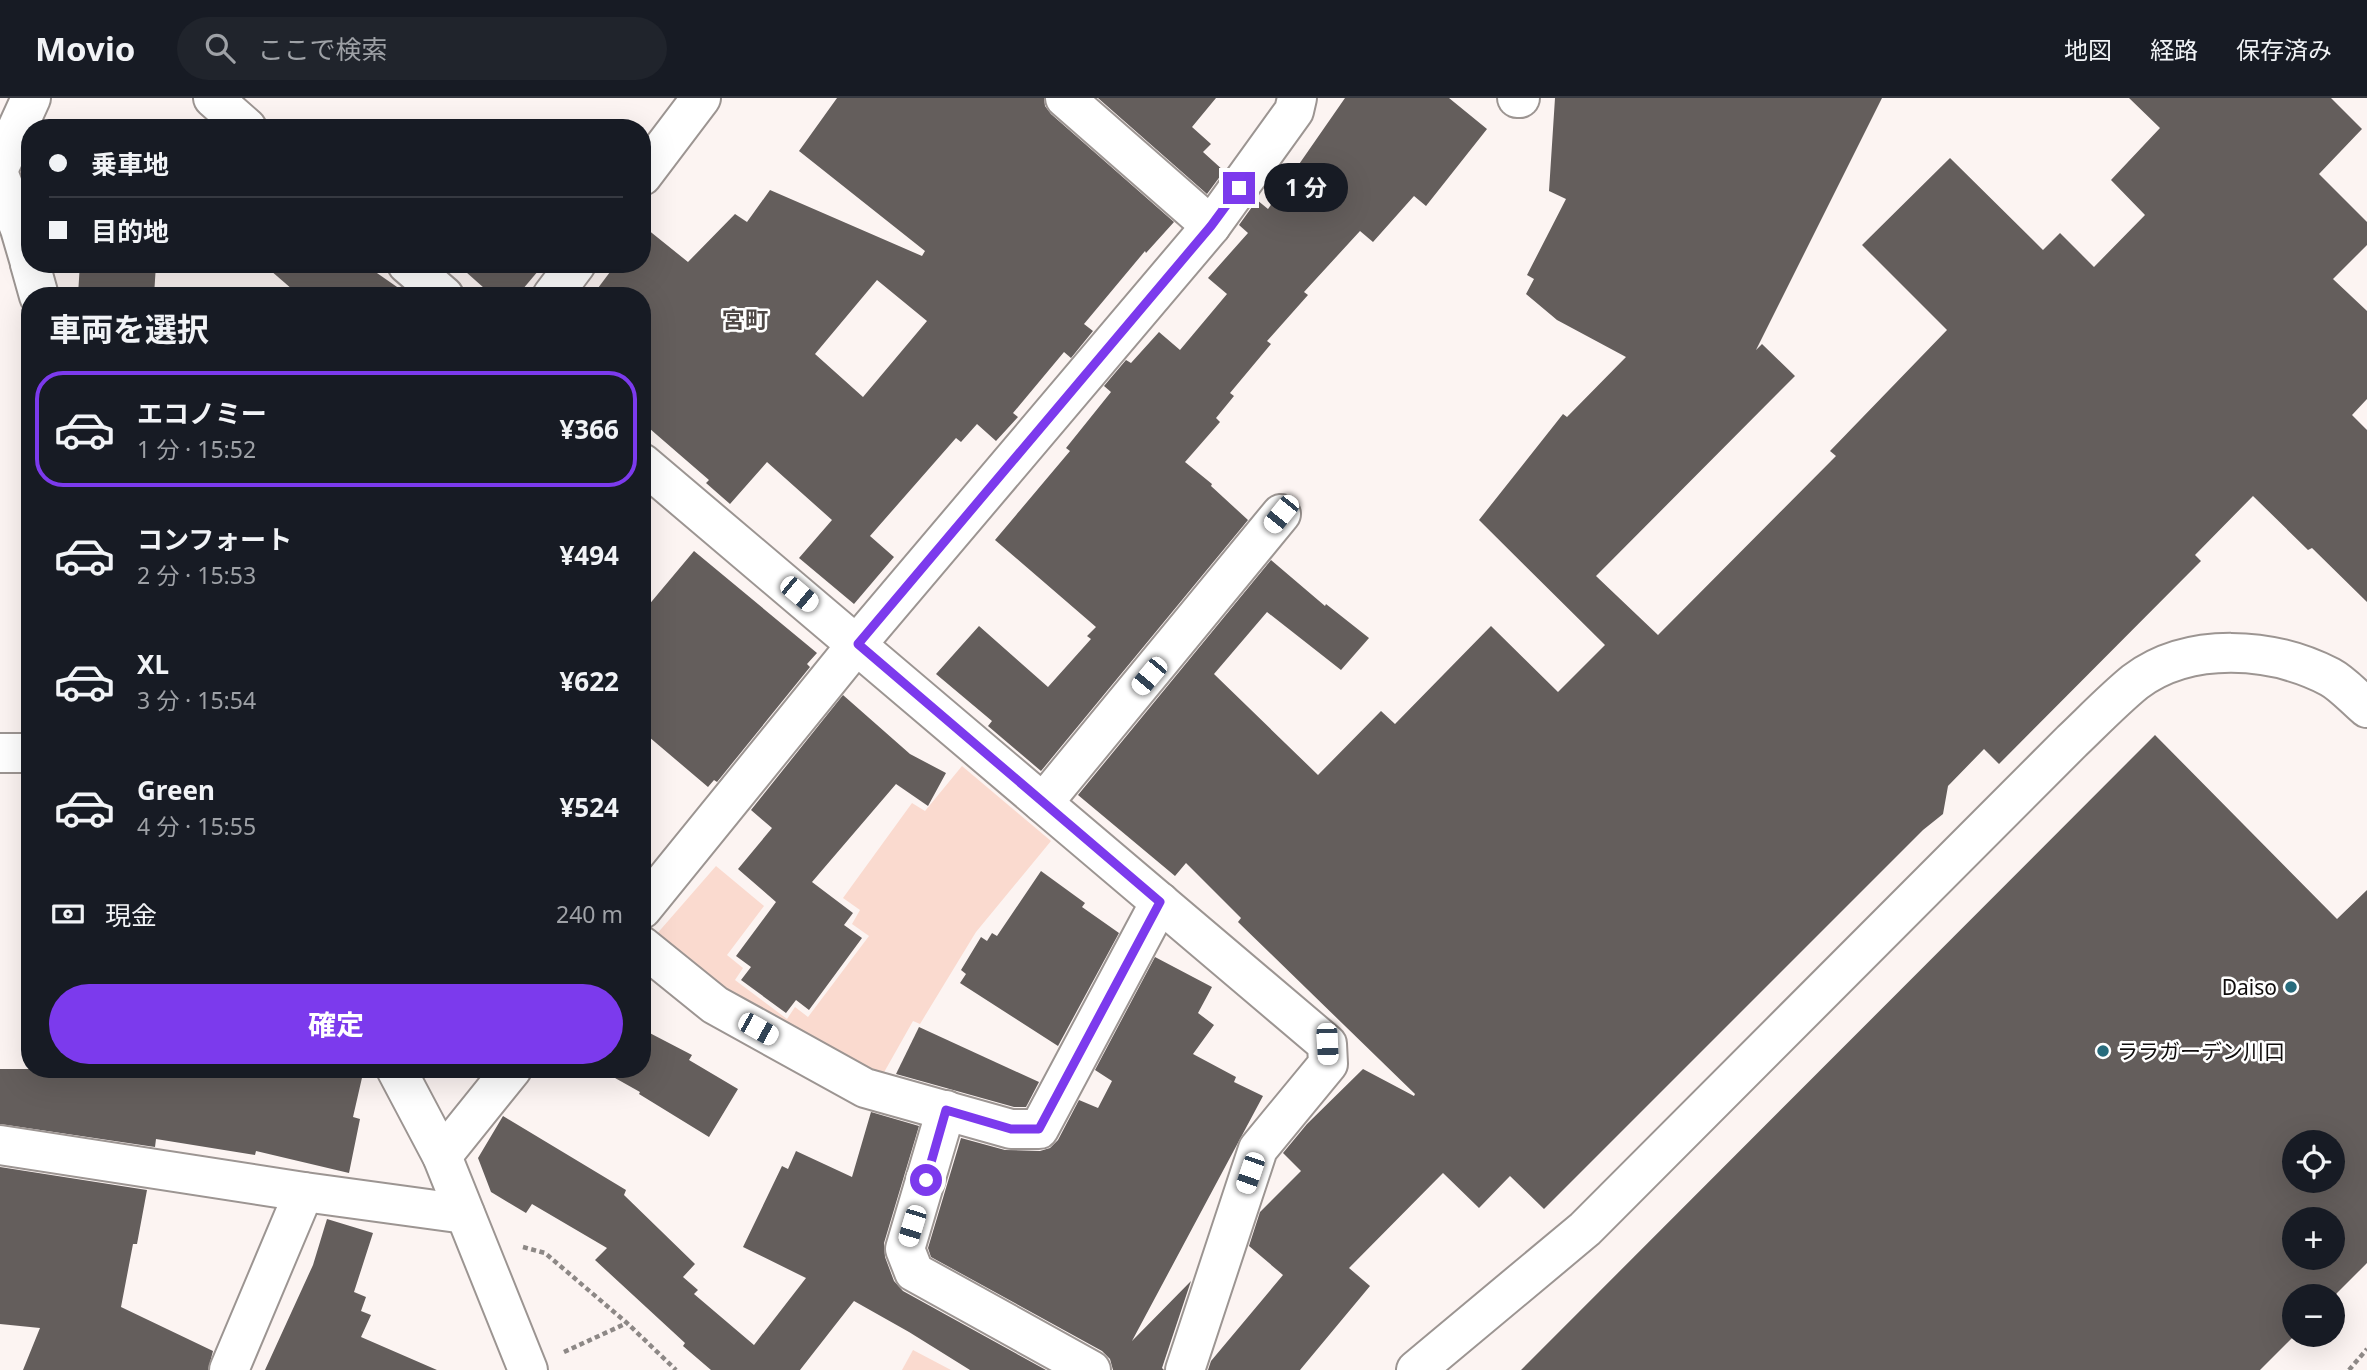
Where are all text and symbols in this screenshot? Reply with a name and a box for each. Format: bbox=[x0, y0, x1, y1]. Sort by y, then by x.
search box bbox=[177, 17, 667, 80]
text: Movio bbox=[35, 26, 135, 71]
icon: search bbox=[201, 29, 239, 67]
text: ここで検索 bbox=[257, 31, 387, 67]
text: 地図 bbox=[2064, 33, 2112, 66]
text: 経路 bbox=[2150, 33, 2198, 66]
text: 保存済み bbox=[2236, 33, 2332, 66]
text: 乗車地 bbox=[91, 146, 169, 182]
callout: 1 分 bbox=[1264, 164, 1348, 212]
text: 1 分 bbox=[1285, 171, 1327, 203]
route end bbox=[1223, 172, 1255, 204]
text: 目的地 bbox=[91, 213, 169, 249]
district label: 宮町 bbox=[722, 303, 768, 335]
text: 車両を選択 bbox=[49, 307, 209, 350]
text: エコノミー bbox=[137, 395, 267, 431]
icon: car bbox=[53, 398, 116, 461]
text: ¥366 bbox=[560, 411, 619, 447]
text: 1 分 · 15:52 bbox=[137, 433, 256, 465]
car bbox=[1260, 491, 1303, 537]
text: コンフォート bbox=[137, 521, 292, 557]
icon: car bbox=[53, 524, 116, 587]
text: ¥494 bbox=[560, 537, 619, 573]
text: 2 分 · 15:53 bbox=[137, 559, 256, 591]
car bbox=[777, 572, 822, 616]
text: XL bbox=[137, 646, 169, 682]
icon: car bbox=[53, 650, 116, 713]
car bbox=[1128, 653, 1171, 699]
text: ¥622 bbox=[560, 663, 619, 699]
text: 3 分 · 15:54 bbox=[137, 684, 256, 716]
text: Green bbox=[137, 772, 215, 808]
icon: car bbox=[53, 776, 116, 839]
text: ¥524 bbox=[560, 789, 619, 825]
text: 4 分 · 15:55 bbox=[137, 810, 256, 842]
icon: cash bbox=[49, 895, 87, 933]
text: 現金 bbox=[105, 897, 157, 933]
text: 240 m bbox=[556, 898, 623, 930]
place label: Daiso bbox=[2222, 973, 2277, 1001]
marker: Daiso bbox=[2283, 979, 2299, 995]
button: 確定 bbox=[49, 984, 623, 1064]
car bbox=[735, 1010, 782, 1048]
car bbox=[1316, 1022, 1339, 1066]
place label: ララガーデン川口 bbox=[2117, 1037, 2285, 1065]
marker: ララガーデン川口 bbox=[2095, 1043, 2111, 1059]
map controls bbox=[2282, 1130, 2345, 1347]
button: locate bbox=[2282, 1130, 2345, 1193]
car bbox=[1234, 1150, 1267, 1196]
route start bbox=[910, 1164, 942, 1196]
car bbox=[896, 1203, 929, 1249]
button: + bbox=[2282, 1207, 2345, 1270]
button: − bbox=[2282, 1284, 2345, 1347]

